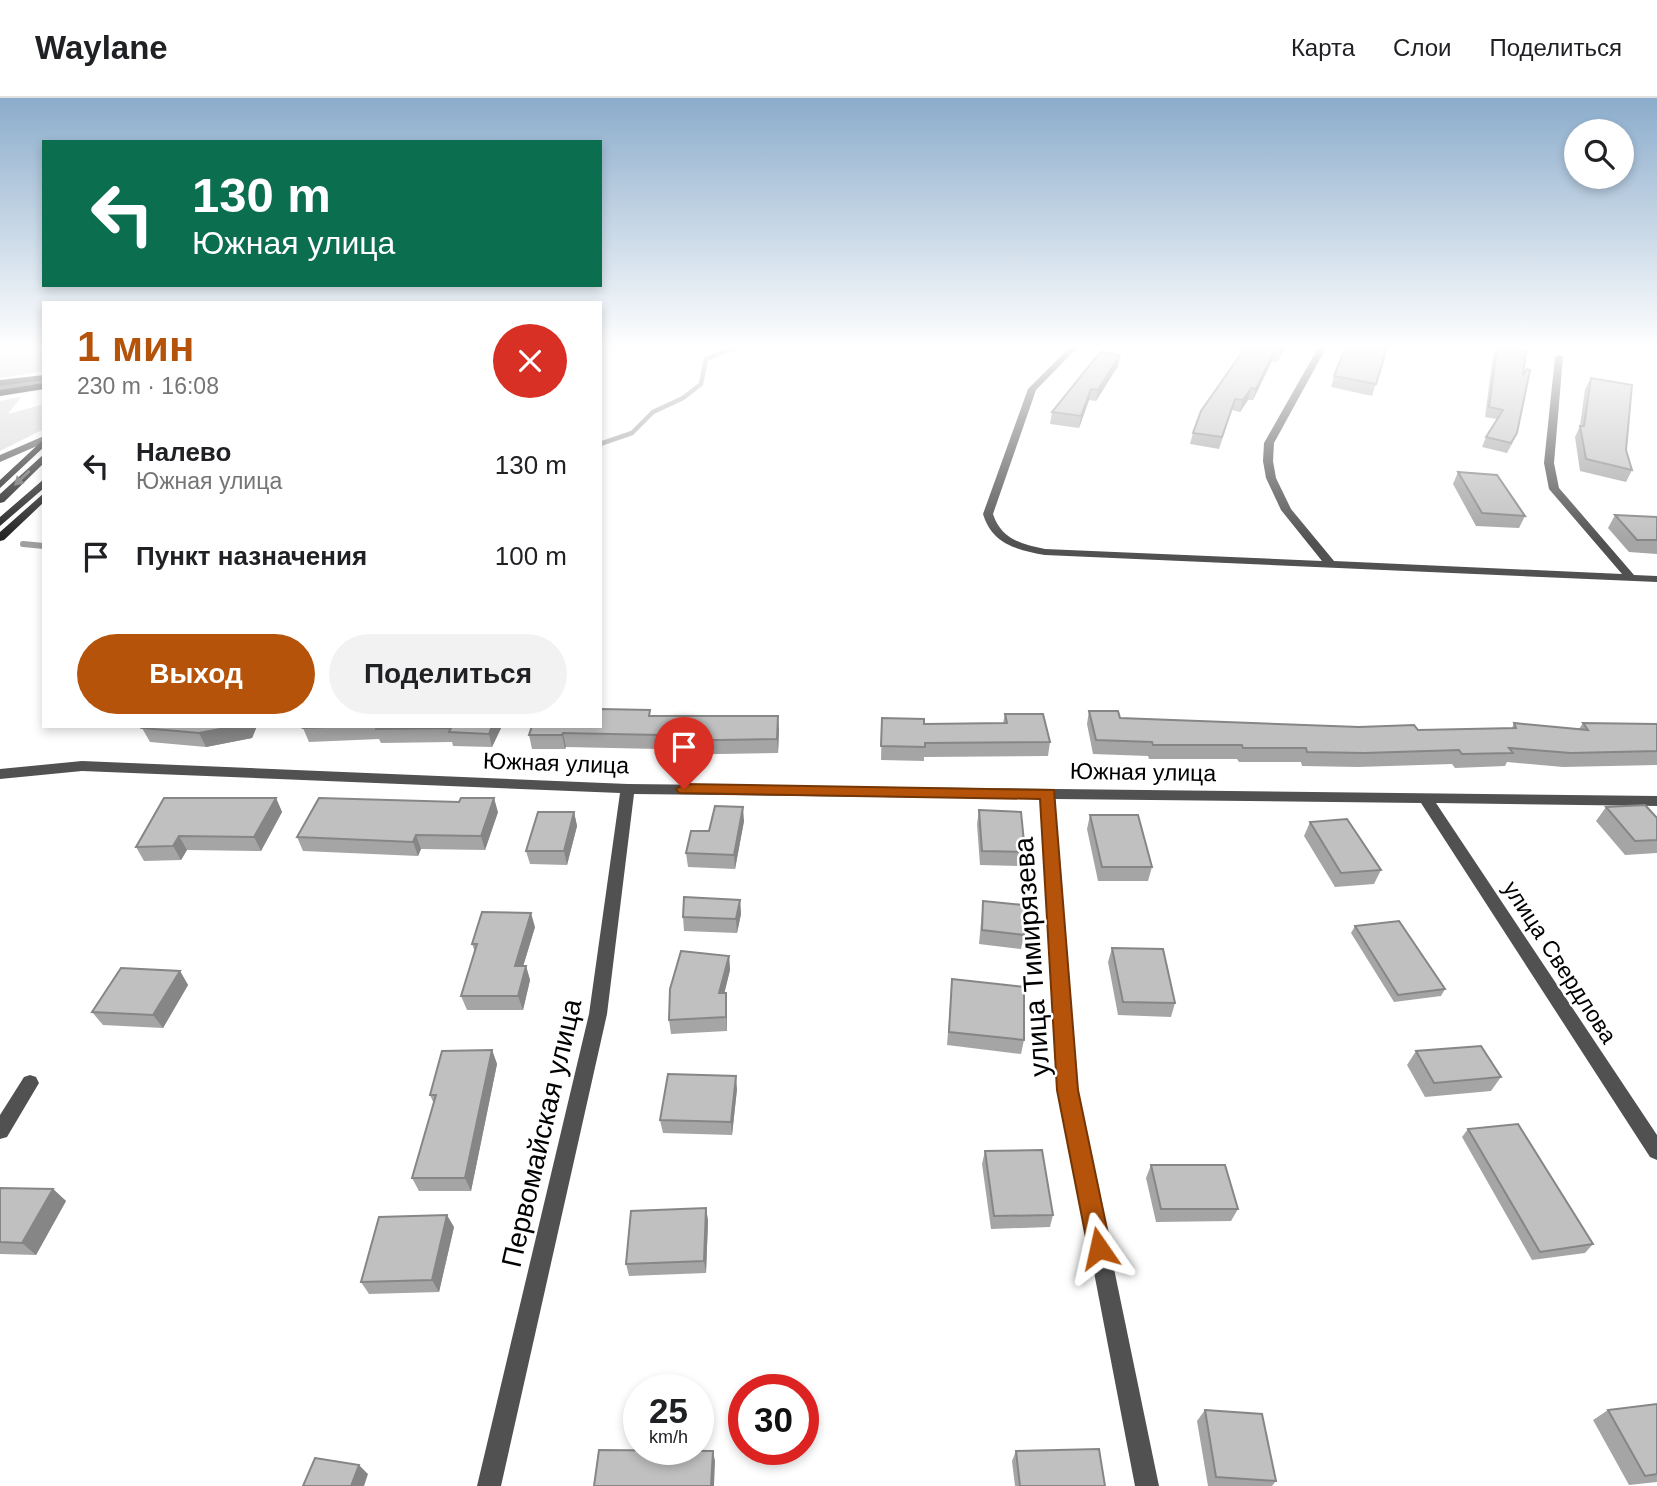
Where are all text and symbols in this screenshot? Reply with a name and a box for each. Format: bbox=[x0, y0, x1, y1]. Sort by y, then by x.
text: Waylane bbox=[35, 29, 168, 66]
text: Карта bbox=[1291, 34, 1355, 61]
text: Слои bbox=[1393, 34, 1451, 61]
text: Поделиться bbox=[1489, 34, 1622, 61]
map controls bbox=[1564, 119, 1634, 189]
button: search bbox=[1564, 119, 1634, 189]
icon: left bbox=[77, 168, 168, 259]
text: 130 m bbox=[192, 168, 331, 222]
text: Южная улица bbox=[192, 225, 395, 261]
text: 1 мин bbox=[77, 323, 194, 370]
button: close bbox=[493, 324, 567, 398]
text: 230 m · 16:08 bbox=[77, 373, 219, 399]
text: Налево bbox=[136, 437, 231, 467]
icon: left bbox=[77, 447, 115, 485]
text: 130 m bbox=[495, 450, 567, 480]
text: Южная улица bbox=[136, 468, 282, 494]
one-way arrow bbox=[14, 470, 31, 486]
icon: arrive bbox=[77, 538, 115, 576]
text: Пункт назначения bbox=[136, 541, 367, 571]
text: 100 m bbox=[495, 541, 567, 571]
button: Выход bbox=[77, 634, 315, 714]
button: Поделиться bbox=[329, 634, 567, 714]
pin bbox=[654, 717, 714, 789]
icon: arrive bbox=[665, 728, 703, 766]
street label: Южная улица bbox=[482, 747, 630, 779]
street label: Южная улица bbox=[1070, 758, 1217, 786]
street label: улица Тимирязева bbox=[1008, 836, 1055, 1078]
street label: улица Свердлова bbox=[1498, 876, 1622, 1048]
street label: Первомайская улица bbox=[496, 996, 588, 1270]
position arrow bbox=[1062, 1211, 1136, 1285]
speed limit sign: 30 bbox=[728, 1374, 819, 1465]
text: 25 bbox=[649, 1391, 688, 1430]
text: km/h bbox=[649, 1427, 688, 1447]

